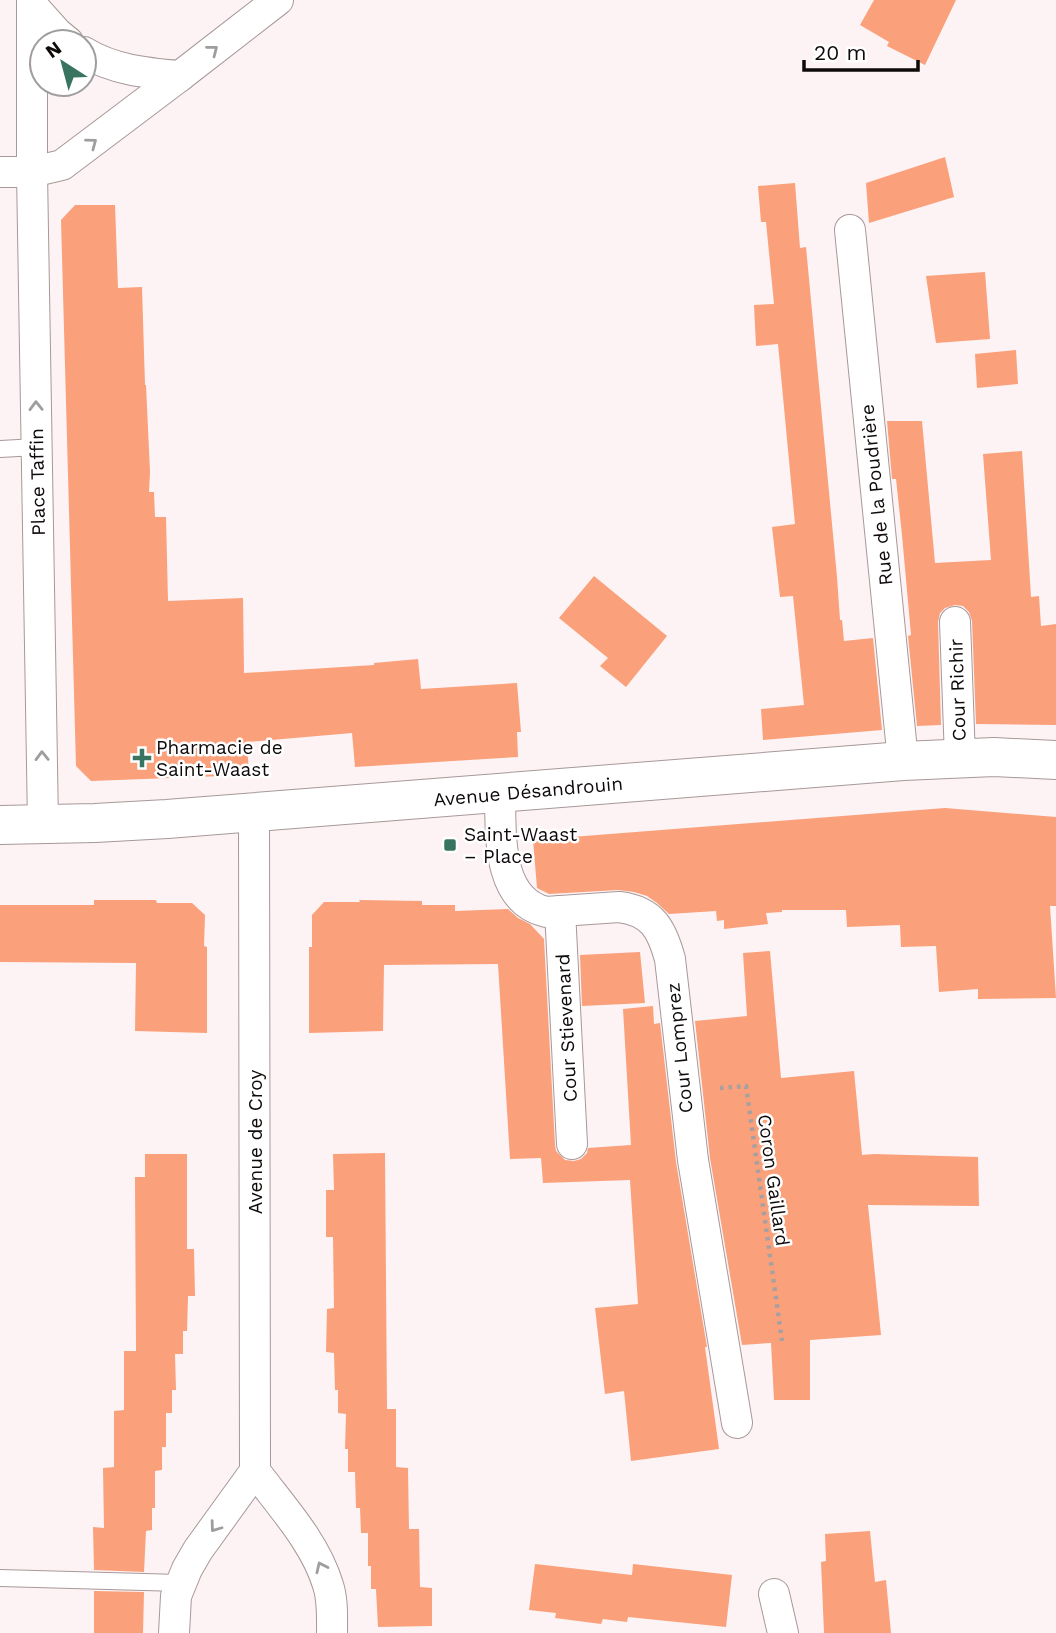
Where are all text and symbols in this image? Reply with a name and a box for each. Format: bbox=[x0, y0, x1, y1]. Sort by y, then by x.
north arrow bbox=[28, 28, 98, 98]
scale bar bbox=[804, 28, 918, 72]
text: N bbox=[41, 36, 66, 63]
text: 20 m bbox=[814, 40, 866, 65]
one-way arrow bbox=[205, 46, 218, 59]
one-way arrow bbox=[85, 138, 97, 151]
one-way arrow bbox=[28, 400, 44, 411]
street label: Rue de la Poudrière bbox=[856, 403, 897, 587]
street label: Place Taffin bbox=[25, 428, 50, 536]
street label: Cour Richir bbox=[944, 638, 971, 742]
place label: Pharmacie de Saint-Waast bbox=[156, 736, 283, 781]
one-way arrow bbox=[35, 750, 50, 761]
marker: Pharmacie de Saint-Waast bbox=[134, 750, 150, 766]
street label: Avenue Désandrouin bbox=[432, 772, 624, 811]
place label: Saint-Waast – Place bbox=[464, 823, 577, 868]
marker: Saint-Waast – Place bbox=[442, 837, 458, 853]
street label: Cour Stievenard bbox=[551, 953, 582, 1103]
street label: Cour Lomprez bbox=[661, 982, 698, 1114]
street label: Avenue de Croy bbox=[244, 1070, 267, 1214]
street label: Coron Gaillard bbox=[753, 1113, 794, 1247]
one-way arrow bbox=[211, 1519, 223, 1532]
one-way arrow bbox=[315, 1562, 329, 1574]

